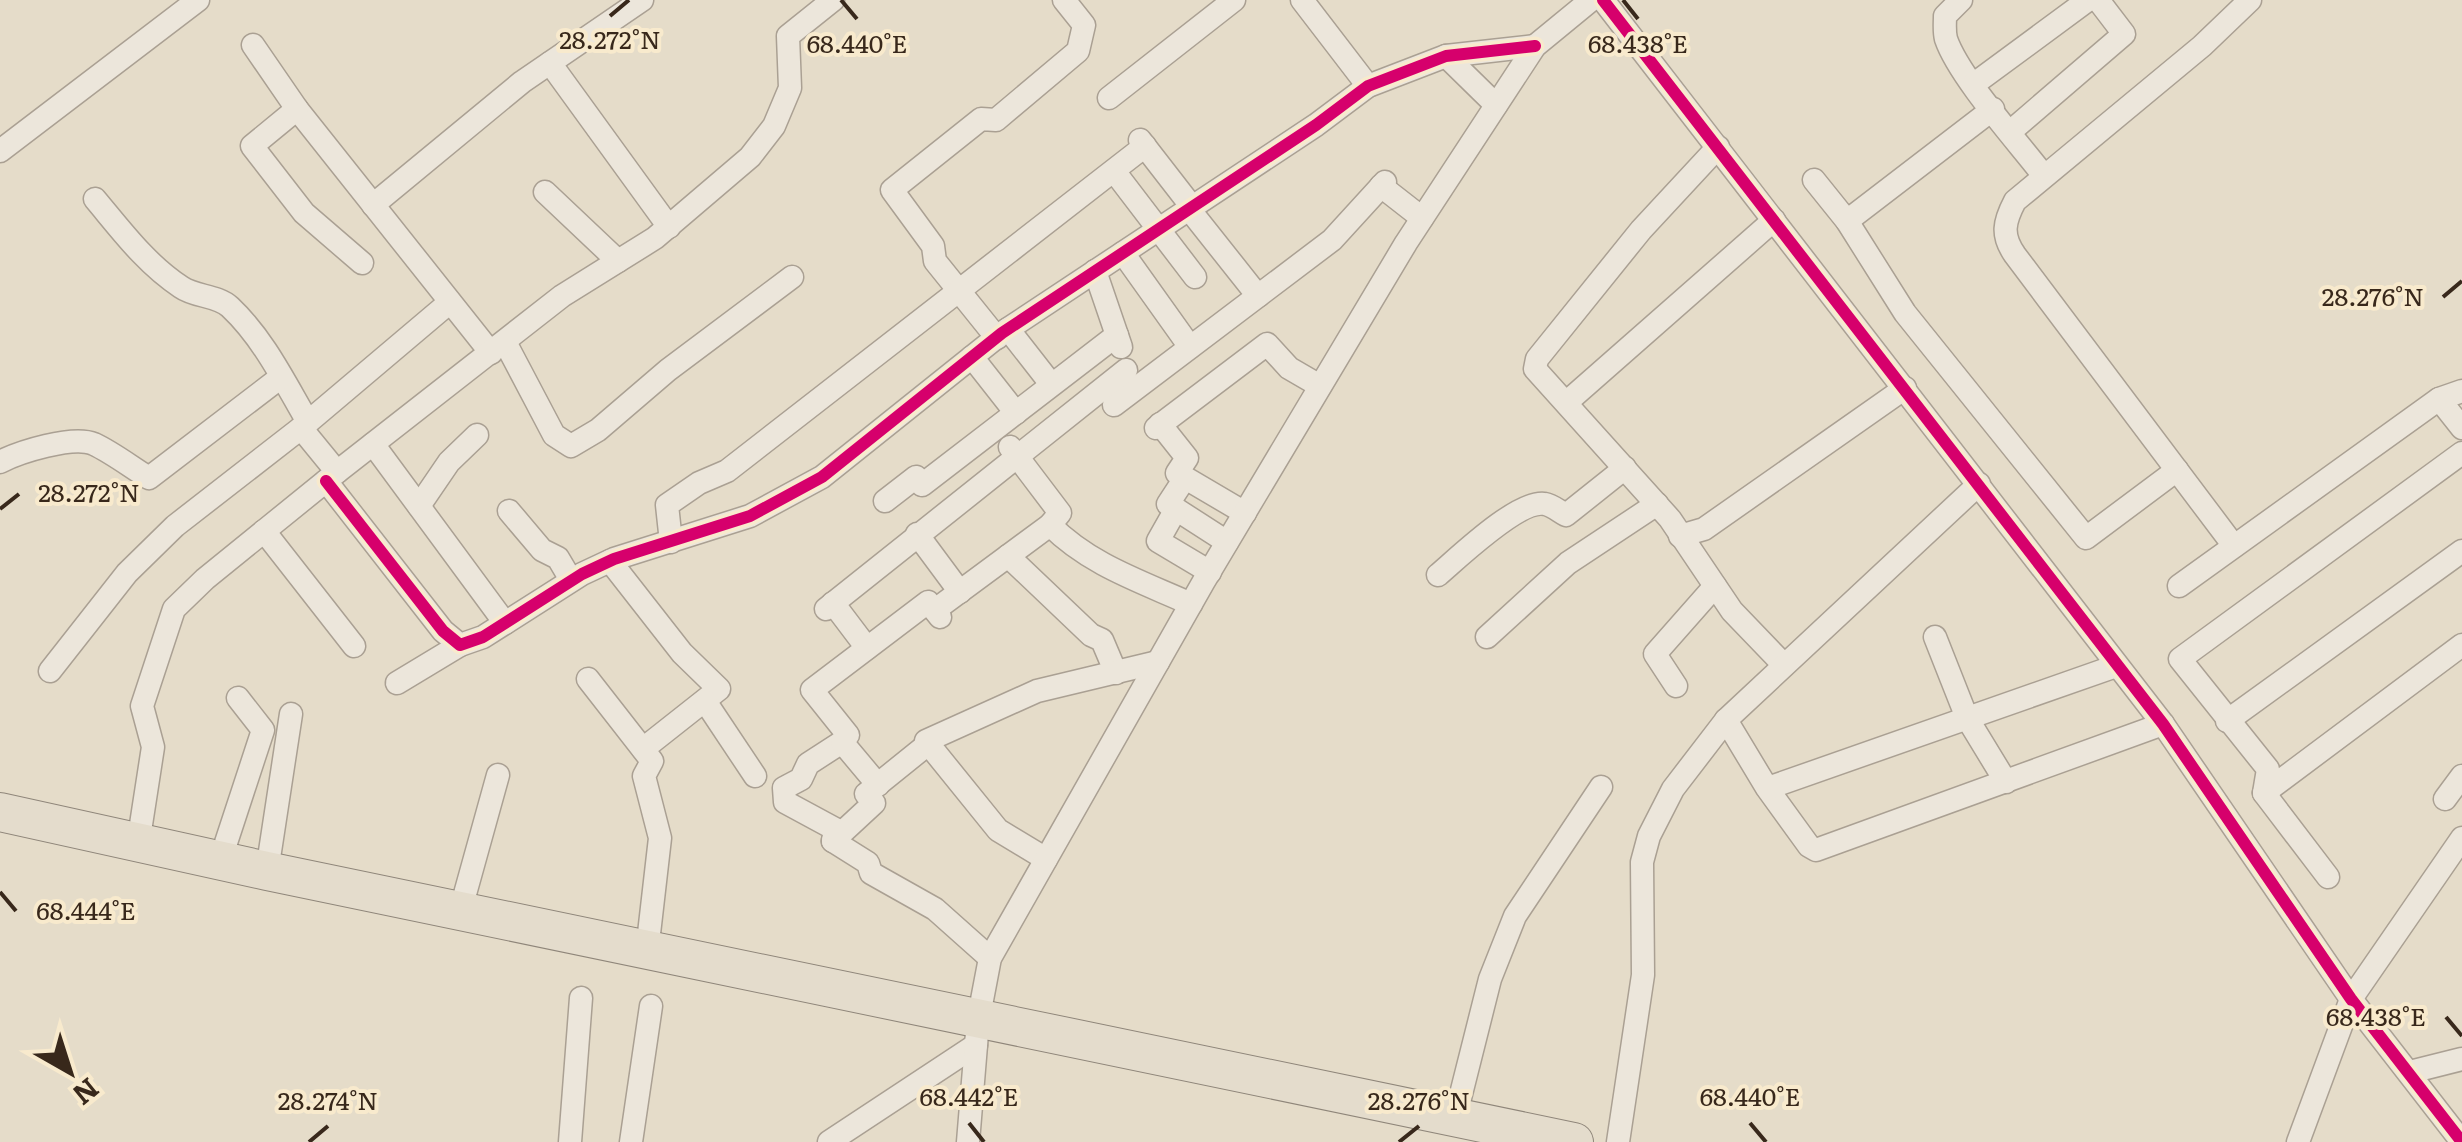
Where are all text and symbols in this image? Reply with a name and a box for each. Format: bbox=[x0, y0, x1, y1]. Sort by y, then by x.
text: 28.272°N bbox=[559, 20, 661, 57]
text: 68.440°E bbox=[807, 24, 907, 61]
text: 68.438°E bbox=[1588, 24, 1688, 61]
text: 28.276°N bbox=[2322, 277, 2424, 314]
text: 28.272°N bbox=[38, 473, 140, 510]
text: 68.444°E bbox=[36, 891, 136, 928]
text: 68.438°E bbox=[2326, 997, 2426, 1034]
north arrow bbox=[20, 1022, 120, 1122]
text: N bbox=[65, 1069, 109, 1117]
text: 68.442°E bbox=[920, 1077, 1018, 1114]
text: 68.440°E bbox=[1700, 1077, 1800, 1114]
text: 28.274°N bbox=[278, 1081, 378, 1118]
text: 28.276°N bbox=[1368, 1081, 1470, 1118]

